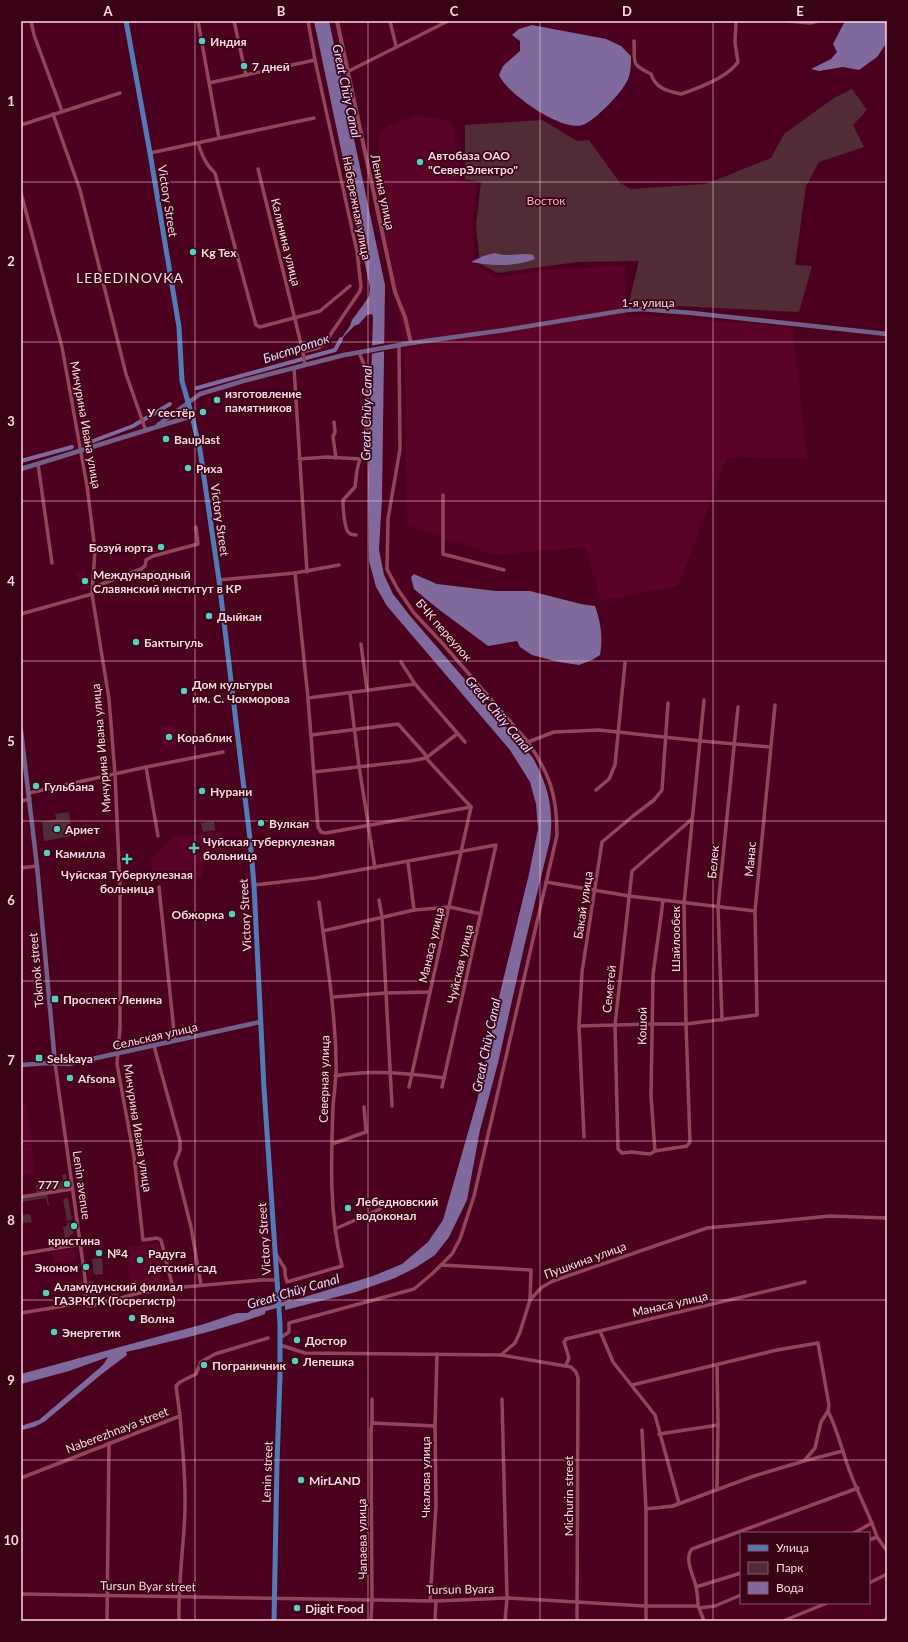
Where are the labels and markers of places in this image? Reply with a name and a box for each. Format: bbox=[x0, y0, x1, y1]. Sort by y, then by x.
place label: Индия bbox=[210, 34, 247, 49]
marker: Индия bbox=[197, 36, 207, 46]
place label: 7 дней bbox=[252, 59, 290, 74]
marker: 7 дней bbox=[239, 61, 249, 71]
place label: Автобаза ОАО "СеверЭлектро" bbox=[427, 148, 518, 177]
marker: Автобаза ОАО "СеверЭлектро" bbox=[415, 157, 425, 167]
place label: Kg Tex bbox=[201, 245, 237, 260]
marker: Kg Tex bbox=[188, 247, 198, 257]
place label: изготовление памятников bbox=[225, 386, 302, 415]
marker: изготовление памятников bbox=[212, 395, 222, 405]
place label: У сестёр bbox=[146, 405, 195, 420]
marker: У сестёр bbox=[198, 407, 208, 417]
place label: Bauplast bbox=[174, 432, 221, 447]
marker: Bauplast bbox=[161, 434, 171, 444]
place label: Риха bbox=[196, 461, 223, 476]
marker: Риха bbox=[183, 463, 193, 473]
place label: Бозуй юрта bbox=[89, 540, 153, 555]
marker: Бозуй юрта bbox=[156, 542, 166, 552]
place label: Международный Славянский институт в КР bbox=[93, 567, 242, 596]
marker: Международный Славянский институт в КР bbox=[80, 576, 90, 586]
place label: Дыйкан bbox=[217, 609, 262, 624]
marker: Дыйкан bbox=[204, 611, 214, 621]
place label: Бактыгуль bbox=[144, 635, 203, 650]
marker: Бактыгуль bbox=[131, 637, 141, 647]
place label: Дом культуры им. С. Чокморова bbox=[192, 677, 290, 706]
marker: Дом культуры им. С. Чокморова bbox=[179, 686, 189, 696]
place label: Кораблик bbox=[177, 730, 233, 745]
marker: Кораблик bbox=[164, 732, 174, 742]
place label: Гульбана bbox=[44, 779, 94, 794]
marker: Гульбана bbox=[31, 781, 41, 791]
place label: Нурани bbox=[210, 784, 252, 799]
marker: Нурани bbox=[197, 786, 207, 796]
place label: Вулкан bbox=[269, 816, 309, 831]
marker: Вулкан bbox=[256, 818, 266, 828]
place label: Ариет bbox=[64, 822, 100, 837]
marker: Ариет bbox=[52, 824, 62, 834]
place label: Чуйская туберкулезная больница bbox=[203, 834, 335, 863]
marker: Чуйская туберкулезная больница bbox=[188, 842, 200, 854]
place label: Камилла bbox=[55, 846, 105, 861]
marker: Камилла bbox=[42, 848, 52, 858]
marker: Чуйская Туберкулезная больница bbox=[121, 853, 133, 865]
place label: Чуйская Туберкулезная больница bbox=[61, 867, 193, 896]
place label: Обжорка bbox=[172, 907, 224, 922]
marker: Обжорка bbox=[227, 909, 237, 919]
place label: Проспект Ленина bbox=[63, 992, 162, 1007]
marker: Проспект Ленина bbox=[50, 994, 60, 1004]
place label: Selskaya bbox=[47, 1051, 93, 1066]
marker: Selskaya bbox=[34, 1053, 44, 1063]
place label: Afsona bbox=[77, 1071, 115, 1086]
marker: Afsona bbox=[65, 1073, 75, 1083]
place label: 777 bbox=[38, 1177, 59, 1192]
marker: 777 bbox=[62, 1179, 72, 1189]
place label: Лебедновский водоконал bbox=[355, 1194, 438, 1223]
marker: Лебедновский водоконал bbox=[343, 1203, 353, 1213]
marker: кристина bbox=[69, 1221, 79, 1231]
place label: кристина bbox=[48, 1233, 100, 1248]
place label: №4 bbox=[107, 1246, 128, 1261]
place label: Радуга детский сад bbox=[148, 1246, 217, 1275]
marker: №4 bbox=[94, 1248, 104, 1258]
marker: Радуга детский сад bbox=[135, 1255, 145, 1265]
place label: Эконом bbox=[35, 1260, 78, 1275]
marker: Эконом bbox=[81, 1262, 91, 1272]
place label: Аламудунский филиал ГАЗРКГК (Госрегистр) bbox=[53, 1279, 183, 1308]
marker: Аламудунский филиал ГАЗРКГК (Госрегистр) bbox=[41, 1288, 51, 1298]
place label: Волна bbox=[140, 1311, 175, 1326]
marker: Волна bbox=[127, 1313, 137, 1323]
place label: Энергетик bbox=[62, 1325, 121, 1340]
marker: Энергетик bbox=[49, 1327, 59, 1337]
place label: Достор bbox=[305, 1333, 347, 1348]
marker: Достор bbox=[292, 1335, 302, 1345]
place label: Лепешка bbox=[302, 1354, 354, 1369]
marker: Лепешка bbox=[290, 1356, 300, 1366]
place label: Пограничник bbox=[212, 1358, 287, 1373]
marker: Пограничник bbox=[199, 1360, 209, 1370]
place label: MirLAND bbox=[309, 1473, 361, 1488]
marker: MirLAND bbox=[296, 1475, 306, 1485]
place label: Djigit Food bbox=[305, 1601, 364, 1616]
marker: Djigit Food bbox=[292, 1603, 302, 1613]

